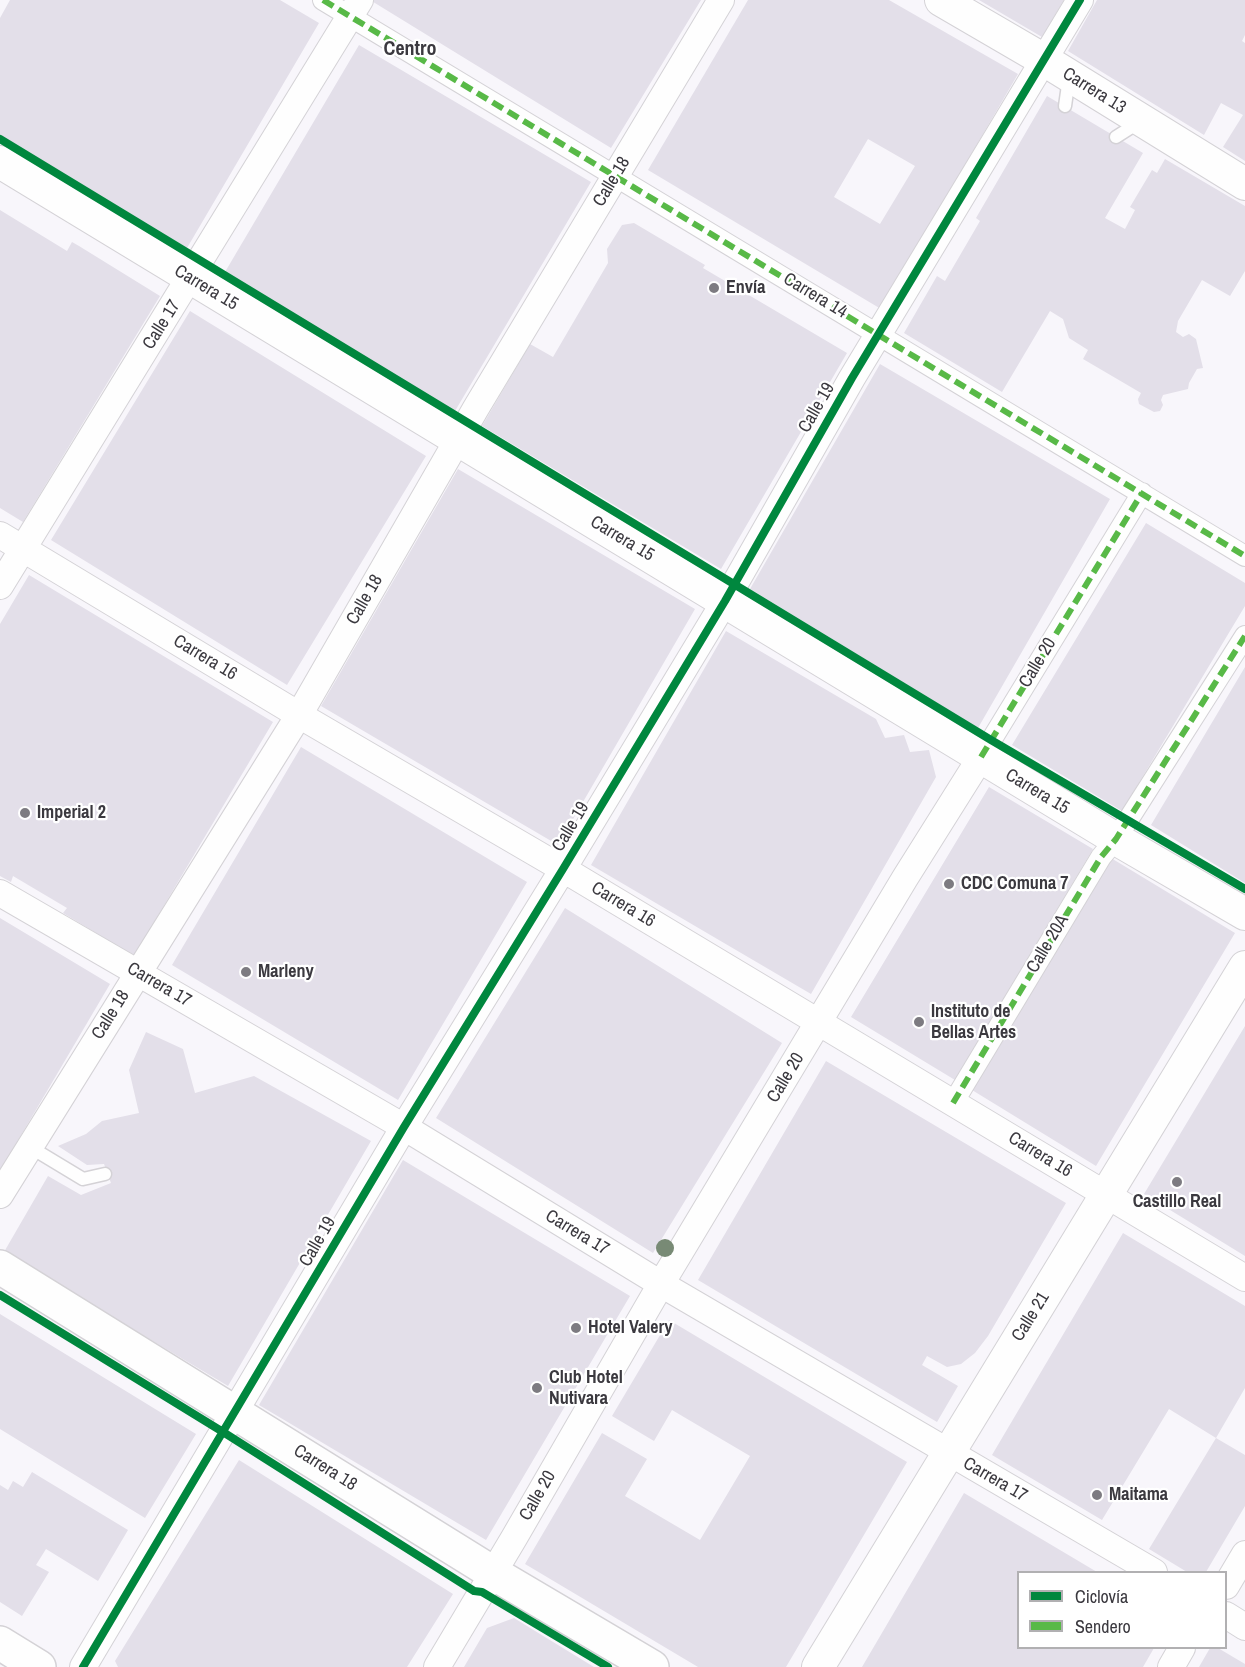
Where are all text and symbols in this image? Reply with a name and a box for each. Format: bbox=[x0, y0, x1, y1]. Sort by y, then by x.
district label: Centro bbox=[384, 38, 436, 62]
street label: Carrera 13 bbox=[1058, 63, 1130, 119]
street label: Calle 18 bbox=[589, 153, 635, 211]
street label: Carrera 15 bbox=[170, 261, 242, 315]
street label: Carrera 14 bbox=[779, 269, 851, 323]
place label: Envía bbox=[726, 277, 765, 299]
marker: Envía bbox=[707, 281, 721, 295]
street label: Calle 17 bbox=[138, 296, 186, 354]
street label: Calle 19 bbox=[794, 379, 840, 437]
street label: Carrera 15 bbox=[586, 512, 658, 566]
street label: Calle 18 bbox=[342, 571, 388, 629]
street label: Carrera 16 bbox=[169, 631, 241, 685]
street label: Calle 20 bbox=[1015, 634, 1061, 692]
street label: Carrera 15 bbox=[1001, 765, 1073, 819]
street label: Calle 19 bbox=[548, 798, 594, 856]
place label: Imperial 2 bbox=[37, 802, 106, 824]
marker: Imperial 2 bbox=[18, 806, 32, 820]
place label: CDC Comuna 7 bbox=[961, 873, 1068, 895]
marker: CDC Comuna 7 bbox=[942, 877, 956, 891]
street label: Carrera 16 bbox=[587, 878, 659, 932]
street label: Calle 20A bbox=[1022, 911, 1074, 977]
street label: Carrera 17 bbox=[123, 958, 195, 1012]
place label: Marleny bbox=[258, 961, 314, 983]
marker: Marleny bbox=[239, 965, 253, 979]
street label: Calle 18 bbox=[87, 986, 135, 1044]
place label: Instituto de Bellas Artes bbox=[931, 1001, 1016, 1044]
marker: Instituto de Bellas Artes bbox=[912, 1015, 926, 1029]
street label: Calle 20 bbox=[763, 1049, 809, 1107]
street label: Carrera 16 bbox=[1004, 1128, 1076, 1182]
marker: Castillo Real bbox=[1170, 1175, 1184, 1189]
place label: Castillo Real bbox=[1133, 1191, 1221, 1213]
street label: Carrera 17 bbox=[541, 1206, 613, 1260]
street label: Calle 19 bbox=[295, 1213, 341, 1271]
street label: Calle 21 bbox=[1007, 1288, 1055, 1346]
place label: Hotel Valery bbox=[588, 1317, 673, 1339]
marker: Hotel Valery bbox=[569, 1321, 583, 1335]
place label: Club Hotel Nutivara bbox=[549, 1367, 623, 1410]
marker: Club Hotel Nutivara bbox=[530, 1381, 544, 1395]
street label: Carrera 18 bbox=[289, 1440, 361, 1496]
street label: Carrera 17 bbox=[959, 1453, 1031, 1507]
street label: Calle 20 bbox=[515, 1467, 561, 1525]
place label: Maitama bbox=[1109, 1484, 1168, 1506]
marker: Maitama bbox=[1090, 1488, 1104, 1502]
legend bbox=[1017, 1571, 1227, 1649]
text: Ciclovía bbox=[1075, 1584, 1128, 1609]
text: Sendero bbox=[1075, 1614, 1131, 1639]

